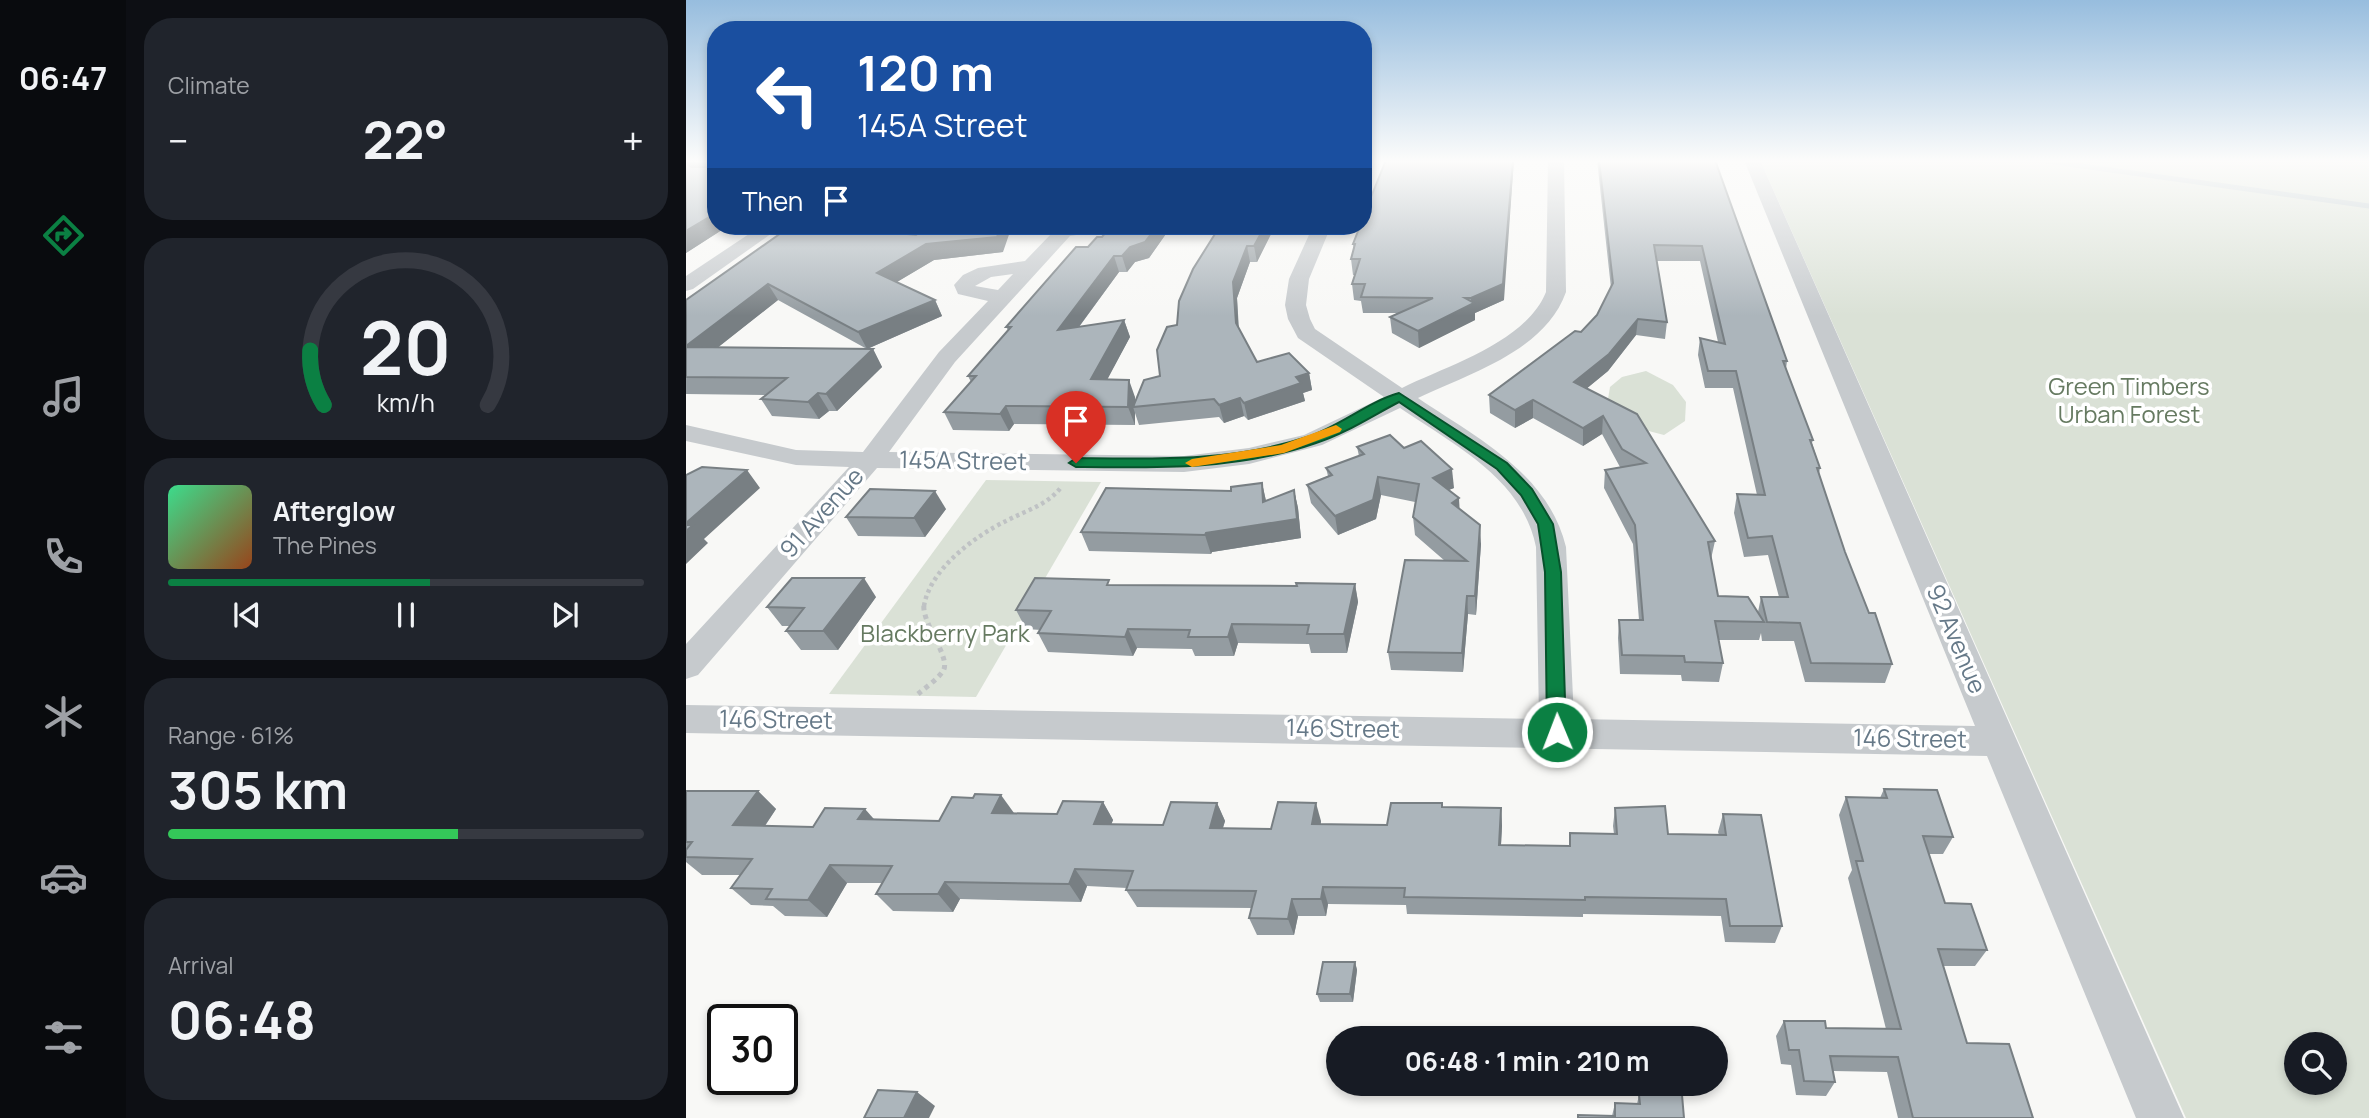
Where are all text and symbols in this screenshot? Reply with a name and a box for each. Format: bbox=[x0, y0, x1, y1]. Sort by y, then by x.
text: 120 m bbox=[857, 39, 994, 106]
icon: left bbox=[742, 49, 833, 140]
text: 06:47 bbox=[19, 56, 107, 100]
text: Climate bbox=[168, 69, 250, 101]
text: 145A Street bbox=[857, 103, 1027, 147]
text: 22° bbox=[363, 104, 448, 175]
text: − bbox=[168, 114, 189, 166]
text: + bbox=[622, 114, 644, 166]
icon: arrive bbox=[817, 182, 855, 220]
text: Then bbox=[742, 183, 803, 219]
icon: directions bbox=[39, 211, 88, 260]
text: 20 bbox=[360, 297, 452, 397]
park label: Green Timbers Urban Forest bbox=[2048, 369, 2210, 430]
icon: music bbox=[39, 372, 88, 421]
text: km/h bbox=[377, 385, 435, 420]
pin bbox=[1046, 391, 1106, 463]
icon: arrive bbox=[1057, 402, 1095, 440]
street label: 145A Street bbox=[899, 442, 1027, 477]
street label: 91 Avenue bbox=[771, 460, 870, 564]
text: Afterglow bbox=[273, 493, 395, 529]
text: The Pines bbox=[273, 529, 377, 561]
icon: phone bbox=[39, 532, 88, 581]
street label: 92 Avenue bbox=[1920, 579, 1995, 698]
icon: previous bbox=[228, 596, 266, 634]
icon: pause bbox=[387, 596, 425, 634]
icon: next bbox=[546, 596, 584, 634]
park label: Blackberry Park bbox=[860, 616, 1031, 649]
icon: climate bbox=[39, 692, 88, 741]
position arrow bbox=[1520, 695, 1594, 769]
street label: 146 Street bbox=[719, 701, 833, 736]
street label: 146 Street bbox=[1286, 710, 1400, 745]
text: Range · 61% bbox=[168, 719, 294, 751]
street label: 146 Street bbox=[1853, 720, 1967, 755]
text: 305 km bbox=[168, 754, 348, 825]
icon: car bbox=[39, 853, 88, 902]
text: Arrival bbox=[168, 949, 234, 981]
text: 06:48 bbox=[168, 984, 316, 1055]
speed limit sign: 30 bbox=[707, 1004, 798, 1095]
icon: filters bbox=[39, 1013, 88, 1062]
map controls bbox=[2284, 1032, 2347, 1095]
button: search bbox=[2284, 1032, 2347, 1095]
text: 06:48 · 1 min · 210 m bbox=[1405, 1043, 1649, 1079]

